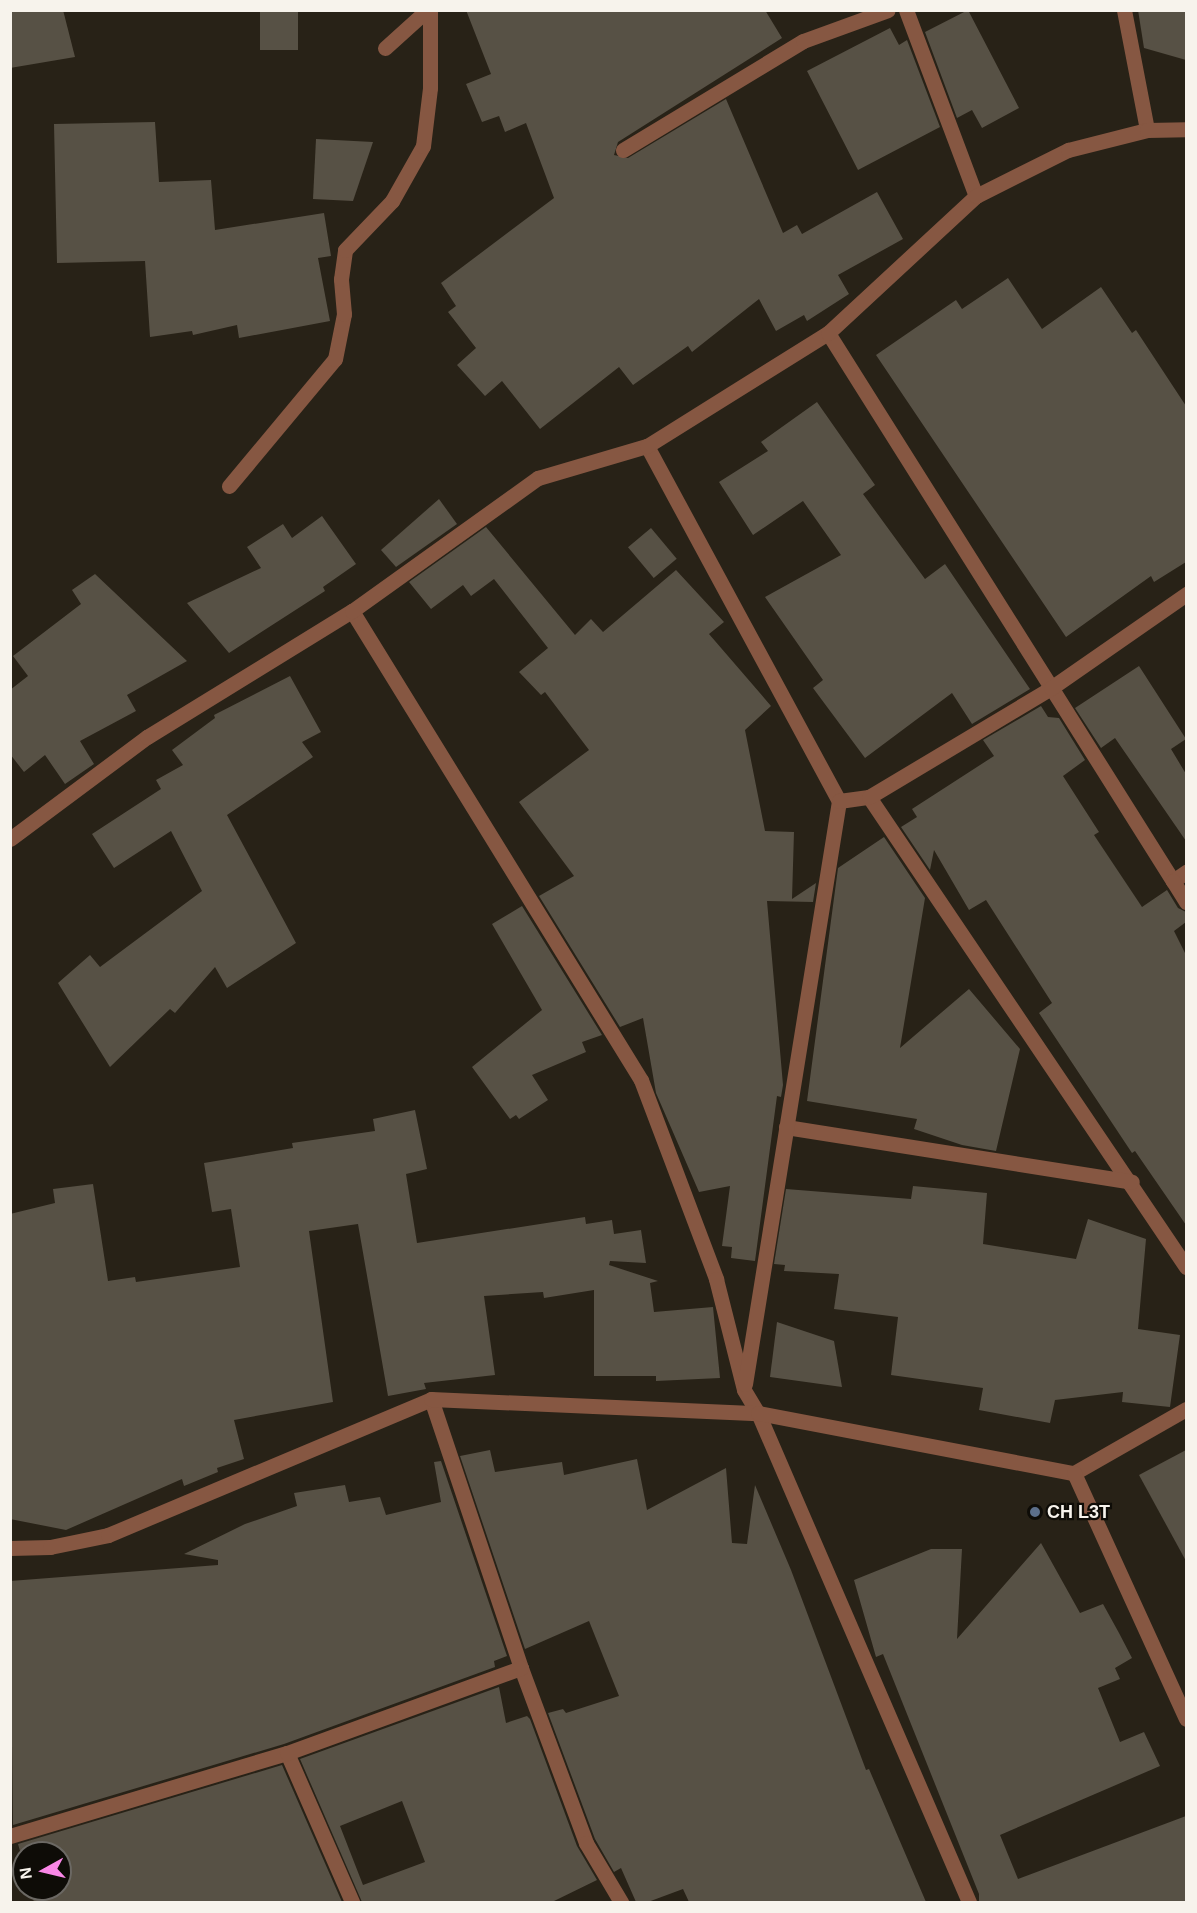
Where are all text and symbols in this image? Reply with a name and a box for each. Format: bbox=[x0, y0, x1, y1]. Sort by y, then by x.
place label: CH L3T bbox=[1047, 1501, 1110, 1523]
marker: CH L3T bbox=[1028, 1505, 1042, 1519]
north arrow bbox=[12, 1841, 72, 1901]
text: N bbox=[16, 1866, 35, 1880]

